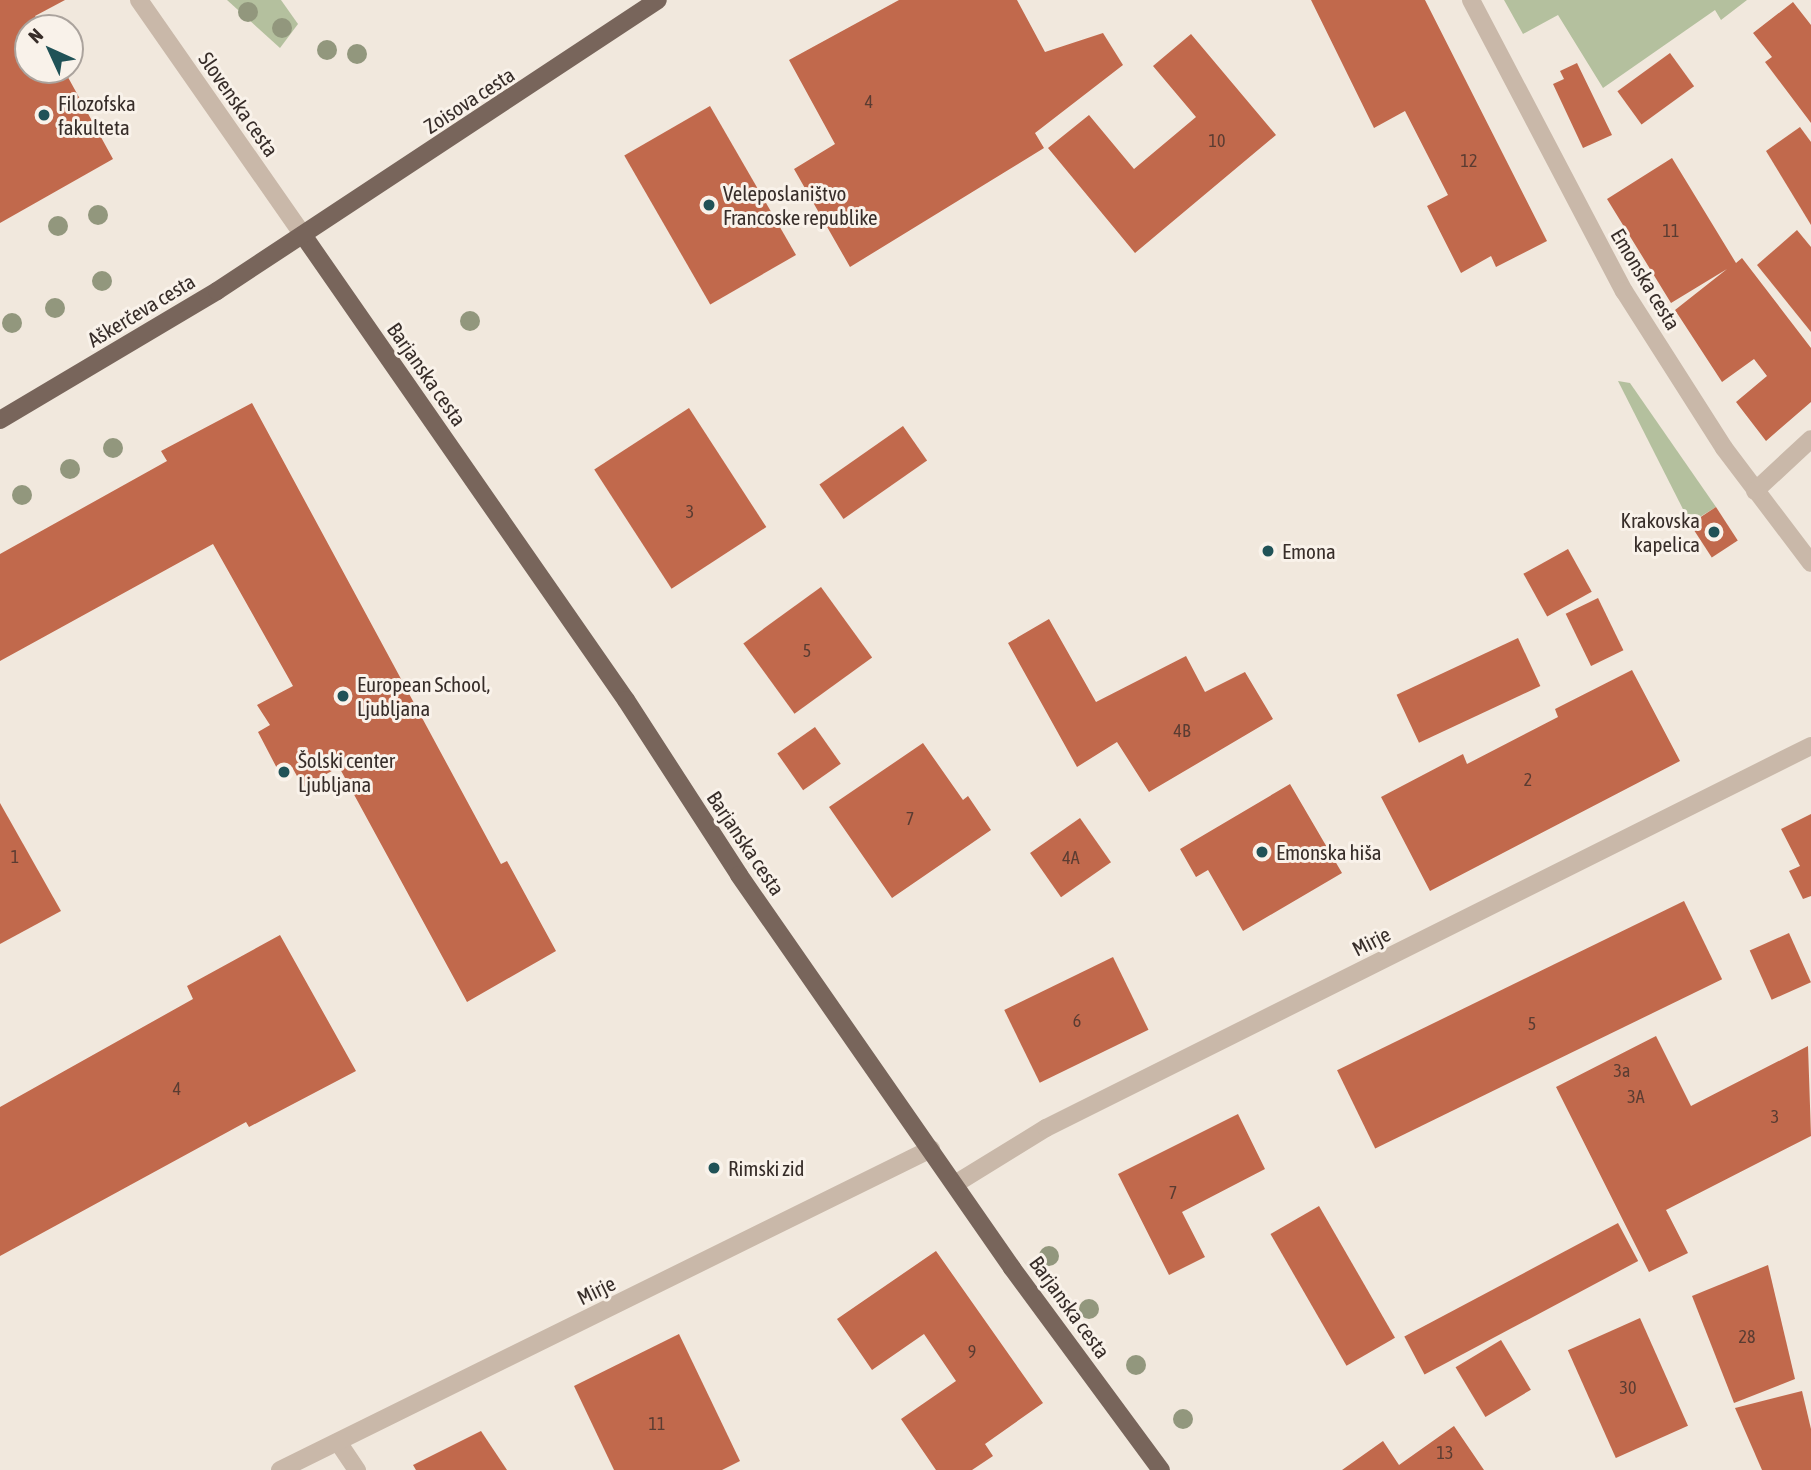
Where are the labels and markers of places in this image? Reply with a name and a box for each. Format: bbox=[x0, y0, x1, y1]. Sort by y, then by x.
place label: Filozofska fakulteta bbox=[58, 90, 136, 140]
marker: Filozofska fakulteta bbox=[36, 107, 52, 123]
place label: Veleposlaništvo Francoske republike bbox=[723, 180, 878, 230]
marker: Veleposlaništvo Francoske republike bbox=[701, 197, 717, 213]
place label: Krakovska kapelica bbox=[1621, 507, 1700, 557]
marker: Krakovska kapelica bbox=[1706, 524, 1722, 540]
place label: Emona bbox=[1282, 538, 1336, 564]
marker: Emona bbox=[1260, 543, 1276, 559]
place label: European School, Ljubljana bbox=[357, 671, 490, 721]
marker: European School, Ljubljana bbox=[335, 688, 351, 704]
place label: Šolski center Ljubljana bbox=[298, 747, 395, 797]
marker: Šolski center Ljubljana bbox=[276, 764, 292, 780]
place label: Emonska hiša bbox=[1276, 839, 1382, 865]
marker: Emonska hiša bbox=[1254, 844, 1270, 860]
place label: Rimski zid bbox=[728, 1155, 805, 1181]
marker: Rimski zid bbox=[706, 1160, 722, 1176]

